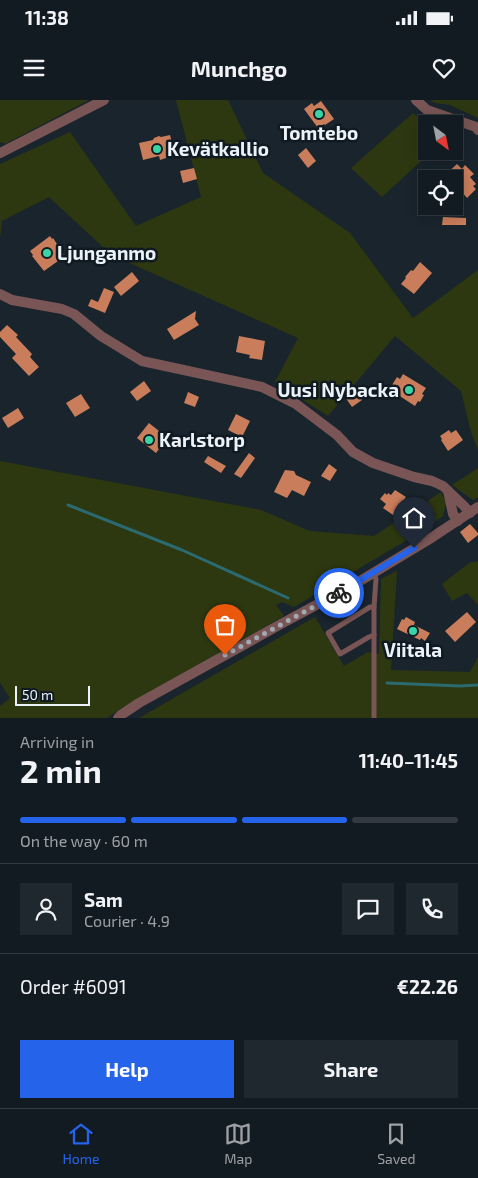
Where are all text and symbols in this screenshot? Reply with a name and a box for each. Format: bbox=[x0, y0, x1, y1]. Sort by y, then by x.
text: 11:38 bbox=[25, 6, 69, 29]
icon: menu bbox=[20, 54, 48, 82]
icon: heart bbox=[430, 54, 458, 82]
text: Munchgo bbox=[191, 55, 287, 81]
marker: Tomtebo bbox=[313, 108, 325, 120]
north arrow bbox=[418, 115, 462, 160]
map controls bbox=[418, 115, 463, 215]
place label: Tomtebo bbox=[280, 121, 358, 144]
place label: Kevätkallio bbox=[167, 137, 269, 160]
marker: Kevätkallio bbox=[151, 143, 163, 155]
button: locate bbox=[418, 170, 463, 215]
place label: Ljunganmo bbox=[57, 241, 156, 264]
marker: Ljunganmo bbox=[41, 247, 53, 259]
place label: Uusi Nybacka bbox=[278, 378, 399, 402]
marker: Uusi Nybacka bbox=[403, 384, 415, 396]
place label: Karlstorp bbox=[159, 428, 245, 451]
marker: Karlstorp bbox=[143, 434, 155, 446]
pin bbox=[393, 497, 435, 548]
icon: home bbox=[400, 504, 428, 532]
courier bbox=[314, 568, 364, 618]
icon: bike bbox=[325, 579, 353, 607]
pin bbox=[204, 604, 246, 655]
icon: bag bbox=[211, 611, 239, 639]
marker: Viitala bbox=[407, 625, 419, 637]
place label: Viitala bbox=[384, 638, 442, 661]
scale bar bbox=[15, 683, 90, 706]
text: 50 m bbox=[22, 686, 53, 703]
text: Arriving in bbox=[20, 732, 94, 751]
text: 11:40–11:45 bbox=[359, 749, 458, 772]
text: 2 min bbox=[20, 751, 102, 789]
text: On the way · 60 m bbox=[20, 831, 148, 850]
button: person bbox=[20, 883, 72, 935]
button: chat bbox=[342, 883, 394, 935]
button: phone bbox=[406, 883, 458, 935]
text: Sam bbox=[84, 888, 123, 911]
text: Courier · 4.9 bbox=[84, 911, 170, 930]
text: Order #6091 bbox=[20, 975, 126, 998]
text: €22.26 bbox=[397, 975, 458, 998]
button: Help bbox=[20, 1040, 234, 1098]
button: Share bbox=[244, 1040, 458, 1098]
tab: Home bbox=[62, 1120, 99, 1167]
tab: Map bbox=[224, 1120, 252, 1167]
tab: Saved bbox=[377, 1120, 416, 1167]

